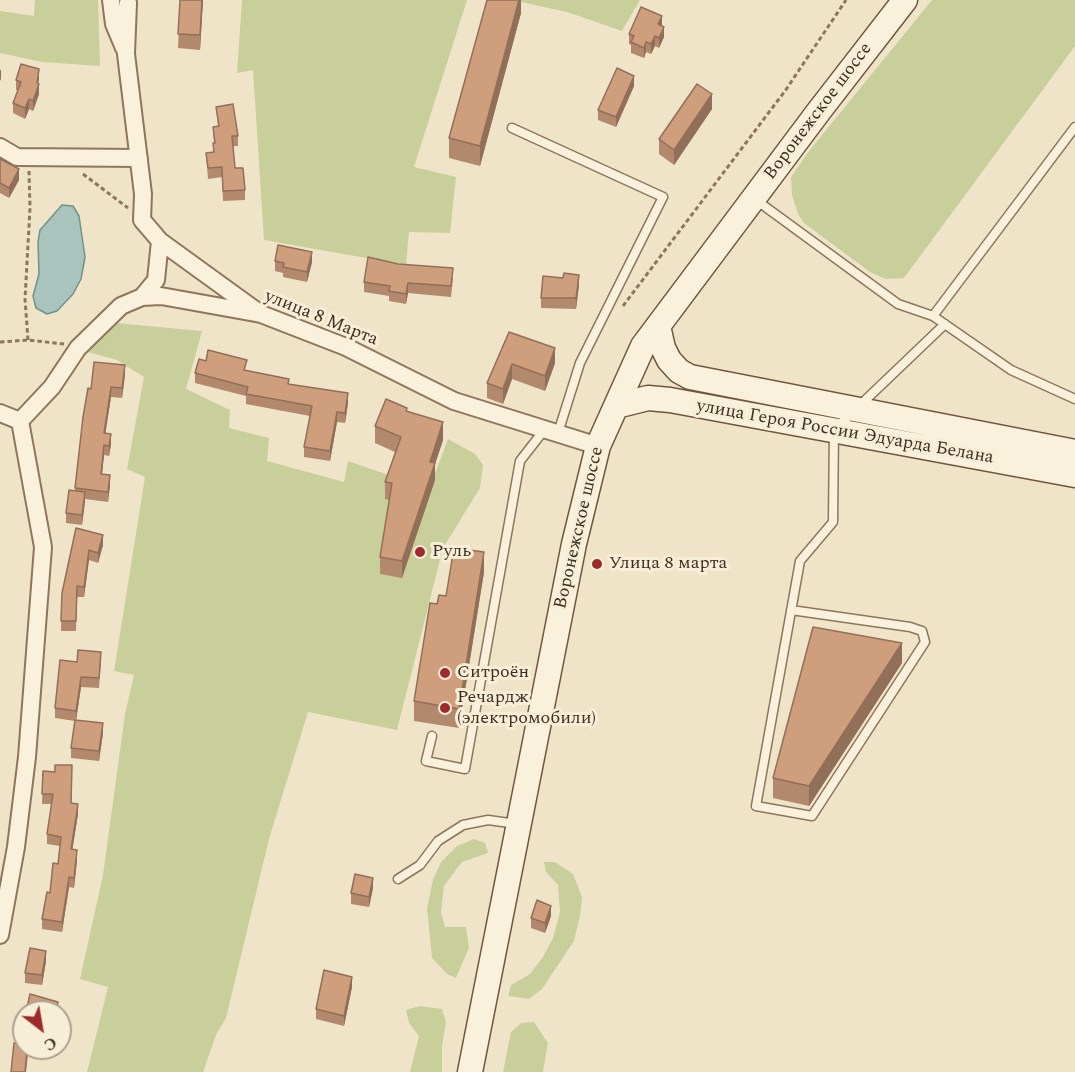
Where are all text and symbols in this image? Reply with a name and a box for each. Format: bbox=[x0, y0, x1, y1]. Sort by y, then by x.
street label: Воронежское шоссе bbox=[760, 39, 878, 185]
street label: улица 8 Марта bbox=[261, 286, 381, 352]
street label: улица Героя России Эдуарда Белана bbox=[695, 396, 995, 470]
street label: Воронежское шоссе bbox=[551, 445, 609, 611]
place label: Руль bbox=[432, 541, 471, 563]
marker: Руль bbox=[413, 545, 427, 559]
place label: Улица 8 марта bbox=[609, 553, 727, 575]
marker: Улица 8 марта bbox=[590, 557, 604, 571]
place label: Ситроён bbox=[457, 662, 529, 684]
marker: Ситроён bbox=[438, 666, 452, 680]
place label: Речардж (электромобили) bbox=[457, 687, 596, 730]
marker: Речардж (электромобили) bbox=[438, 701, 452, 715]
north arrow bbox=[12, 1000, 72, 1060]
text: С bbox=[39, 1030, 61, 1057]

